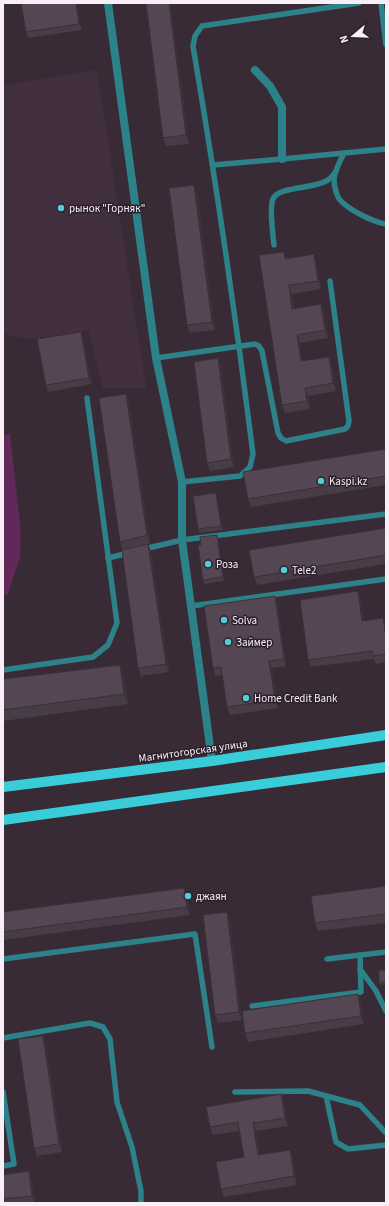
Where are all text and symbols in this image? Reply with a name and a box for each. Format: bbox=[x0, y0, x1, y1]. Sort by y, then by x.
north arrow bbox=[333, 16, 373, 56]
text: N bbox=[336, 33, 352, 45]
place label: рынок "Горняк" bbox=[69, 201, 145, 216]
marker: рынок "Горняк" bbox=[56, 203, 66, 213]
place label: Kaspi.kz bbox=[329, 474, 367, 489]
marker: Kaspi.kz bbox=[316, 476, 326, 486]
place label: Роза bbox=[216, 557, 238, 572]
marker: Роза bbox=[203, 559, 213, 569]
place label: Tele2 bbox=[292, 563, 316, 578]
marker: Tele2 bbox=[279, 565, 289, 575]
place label: Solva bbox=[232, 613, 257, 628]
marker: Solva bbox=[219, 615, 229, 625]
place label: Займер bbox=[236, 635, 272, 650]
marker: Займер bbox=[223, 637, 233, 647]
place label: Home Credit Bank bbox=[254, 691, 338, 706]
marker: Home Credit Bank bbox=[241, 693, 251, 703]
street label: Магнитогорская улица bbox=[137, 736, 249, 766]
place label: джаян bbox=[196, 889, 227, 904]
marker: джаян bbox=[183, 891, 193, 901]

